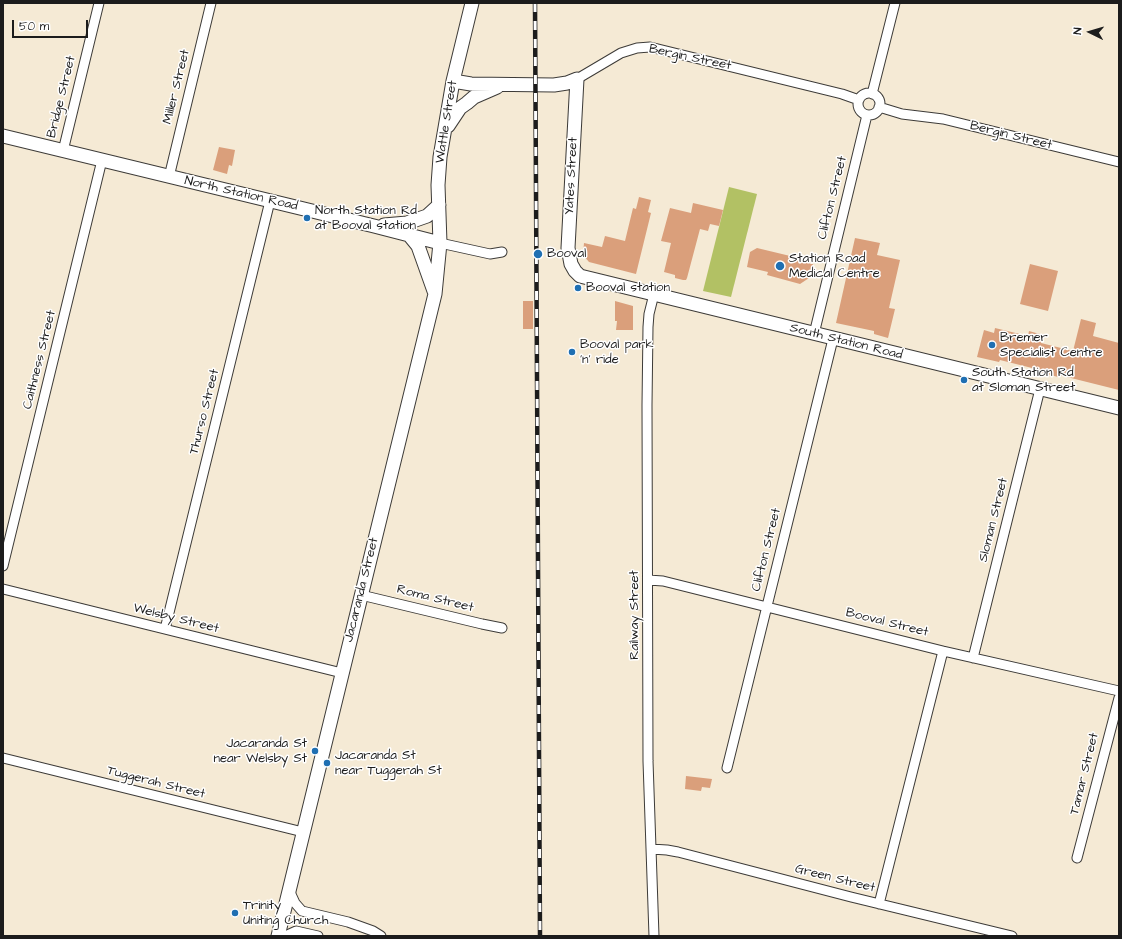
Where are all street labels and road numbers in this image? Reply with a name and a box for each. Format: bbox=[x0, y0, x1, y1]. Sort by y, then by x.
street label: Bergin Street bbox=[647, 42, 733, 74]
street label: Miller Street bbox=[160, 48, 194, 126]
street label: Bridge Street bbox=[44, 54, 80, 140]
street label: Wattle Street bbox=[433, 79, 461, 165]
street label: Bergin Street bbox=[968, 118, 1054, 154]
street label: Yates Street bbox=[562, 137, 582, 215]
street label: Clifton Street bbox=[815, 155, 851, 241]
street label: North Station Road bbox=[183, 173, 299, 215]
street label: Caithness Street bbox=[20, 309, 60, 411]
street label: South Station Road bbox=[788, 320, 904, 364]
street label: Thurso Street bbox=[187, 368, 223, 456]
street label: Sloman Street bbox=[976, 476, 1012, 564]
street label: Clifton Street bbox=[749, 507, 785, 593]
street label: Jacaranda Street bbox=[341, 536, 383, 644]
street label: Railway Street bbox=[627, 570, 643, 660]
street label: Roma Street bbox=[395, 582, 475, 616]
street label: Welsby Street bbox=[132, 601, 220, 637]
street label: Booval Street bbox=[844, 605, 930, 641]
street label: Tamar Street bbox=[1067, 731, 1103, 817]
street label: Tuggerah Street bbox=[105, 763, 207, 803]
street label: Green Street bbox=[793, 862, 877, 896]

